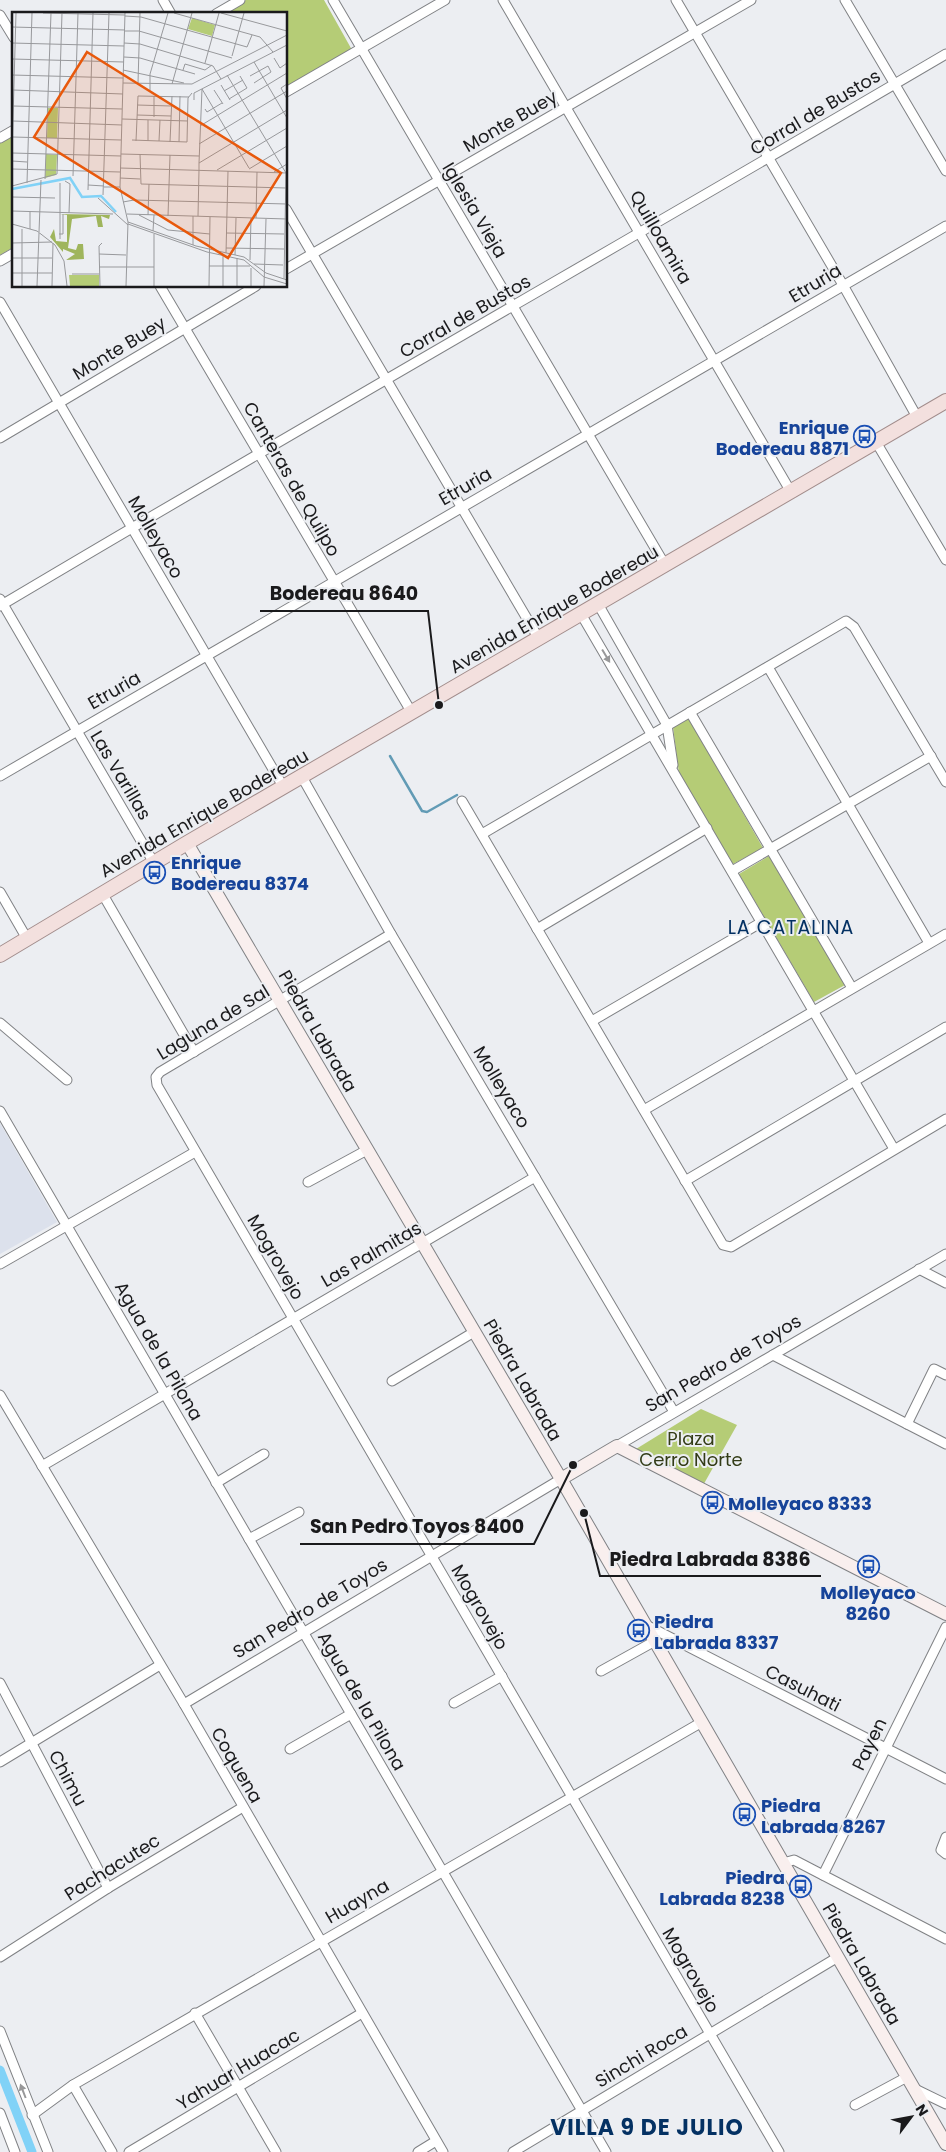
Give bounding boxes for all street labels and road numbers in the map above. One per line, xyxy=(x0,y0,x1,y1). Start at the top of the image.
street label: Corral de Bustos xyxy=(745,63,885,161)
street label: Monte Buey xyxy=(458,84,562,158)
street label: Iglesia Vieja xyxy=(437,158,513,262)
street label: Quilloamira xyxy=(624,185,698,289)
street label: Etruria xyxy=(784,258,846,308)
street label: Corral de Bustos xyxy=(395,268,535,364)
street label: Monte Buey xyxy=(68,310,170,386)
street label: Canteras de Quilpo xyxy=(237,397,347,561)
street label: Etruria xyxy=(434,461,496,511)
street label: Molleyaco xyxy=(122,491,190,583)
street label: Avenida Enrique Bodereau xyxy=(445,539,663,679)
street label: Etruria xyxy=(83,665,145,715)
street label: Las Varillas xyxy=(85,726,157,824)
street label: Avenida Enrique Bodereau xyxy=(95,743,313,883)
street label: Piedra Labrada xyxy=(273,965,363,1097)
street label: Laguna de Sal xyxy=(152,978,274,1066)
street label: Molleyaco xyxy=(468,1041,536,1133)
street label: Mogrovejo xyxy=(242,1210,310,1304)
street label: Las Palmitas xyxy=(316,1215,426,1293)
street label: Agua de la Pilona xyxy=(109,1277,209,1425)
street label: San Pedro de Toyos xyxy=(640,1308,806,1418)
street label: Piedra Labrada xyxy=(478,1314,568,1446)
street label: San Pedro de Toyos xyxy=(228,1552,392,1664)
street label: Mogrovejo xyxy=(446,1560,514,1654)
street label: Agua de la Pilona xyxy=(312,1627,412,1775)
street label: Casuhati xyxy=(761,1658,845,1718)
street label: Payen xyxy=(846,1714,892,1774)
street label: Coquena xyxy=(205,1722,269,1808)
street label: Chimu xyxy=(43,1746,93,1810)
street label: Pachacutec xyxy=(59,1828,165,1906)
street label: Huayna xyxy=(320,1873,394,1929)
street label: Piedra Labrada xyxy=(817,1898,907,2030)
street label: Mogrovejo xyxy=(657,1923,725,2017)
street label: Sinchi Roca xyxy=(590,2019,692,2093)
street label: Yahuar Huacac xyxy=(172,2022,304,2116)

